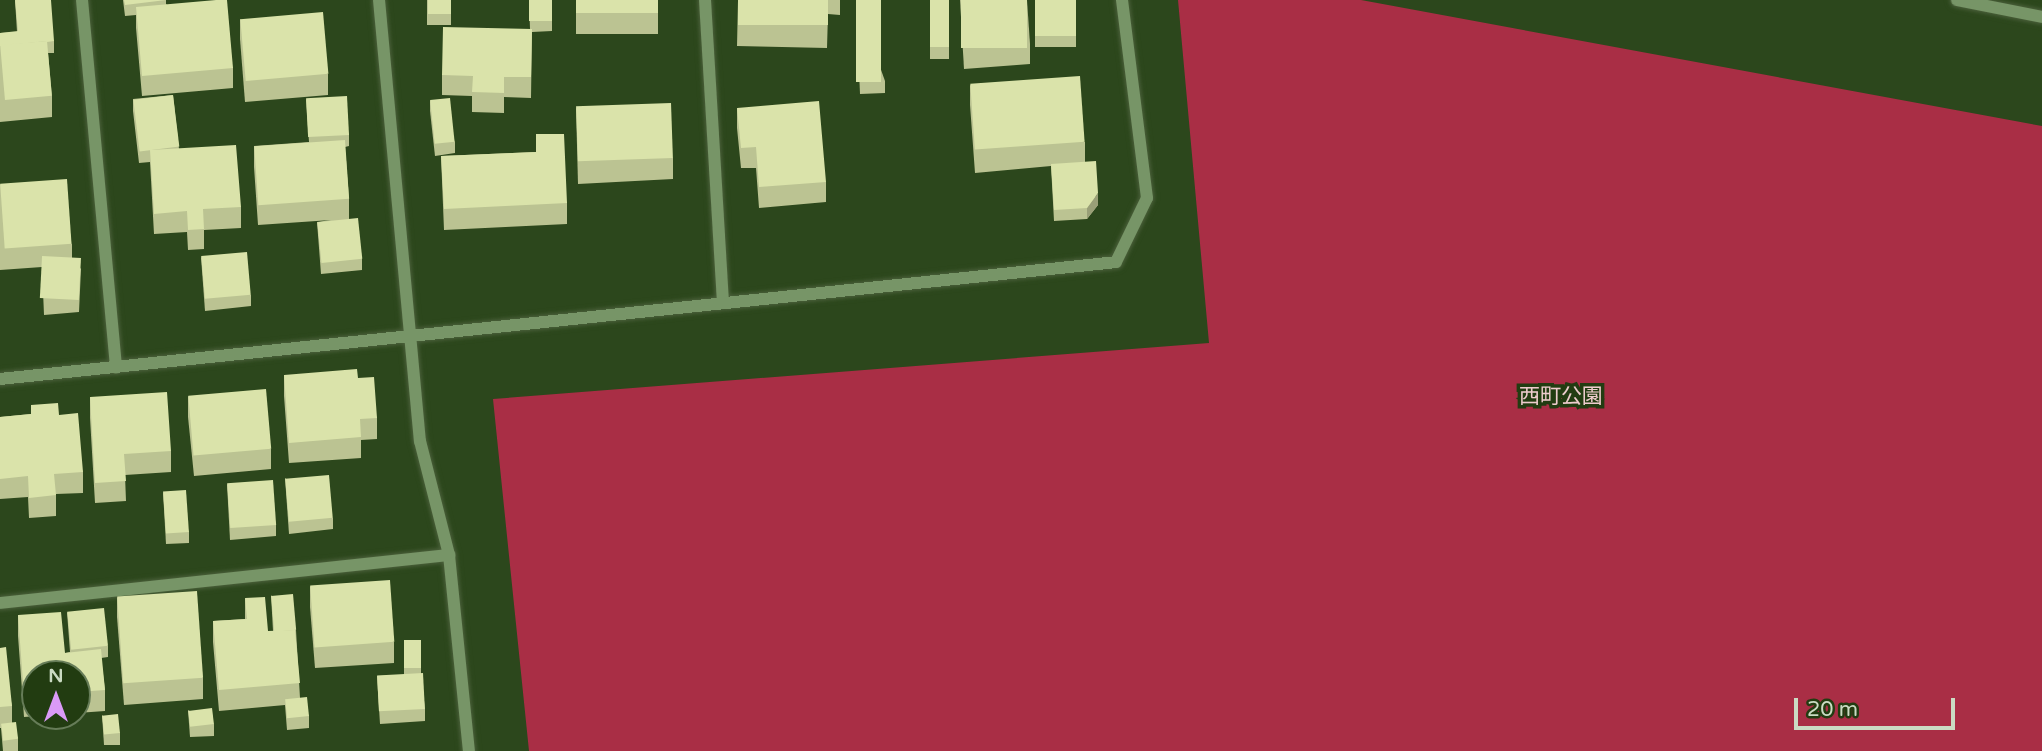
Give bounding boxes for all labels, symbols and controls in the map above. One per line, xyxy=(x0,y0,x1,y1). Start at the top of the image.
park label: 西町公園 xyxy=(1519,384,1603,410)
north arrow xyxy=(21,660,91,730)
text: N xyxy=(48,665,64,687)
scale bar xyxy=(1797,684,1958,728)
text: 20 m xyxy=(1807,697,1858,722)

